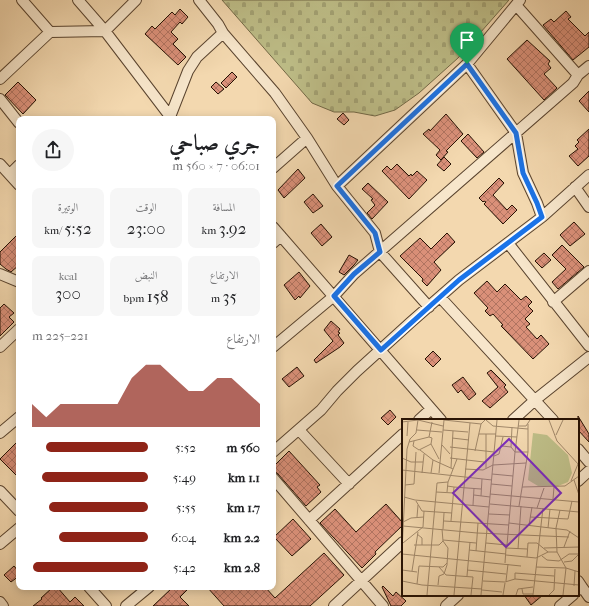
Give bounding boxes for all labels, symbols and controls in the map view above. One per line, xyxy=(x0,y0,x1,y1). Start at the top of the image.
pin xyxy=(450,23,484,64)
icon: arrive xyxy=(456,29,478,51)
button: share xyxy=(32,129,74,171)
text: جري صباحي xyxy=(169,130,260,156)
text: 06:01 · 7 × 560 m xyxy=(172,158,260,173)
text: الوتيرة xyxy=(58,201,78,214)
text: الوقت xyxy=(135,201,157,214)
text: المسافة xyxy=(213,201,235,214)
text: 5:52 xyxy=(64,218,92,238)
text: 23:00 xyxy=(127,218,165,238)
text: 3.92 xyxy=(219,218,246,238)
text: /km xyxy=(44,224,64,237)
text: km xyxy=(202,224,219,237)
text: النبض xyxy=(135,269,157,282)
text: الارتفاع xyxy=(210,269,238,282)
text: kcal xyxy=(59,270,77,283)
text: 300 xyxy=(55,283,81,303)
text: 158 xyxy=(147,286,169,306)
text: 35 xyxy=(223,286,237,306)
text: bpm xyxy=(123,292,147,305)
text: m xyxy=(211,292,223,305)
text: 221–225 m xyxy=(32,328,88,343)
text: الارتفاع xyxy=(226,331,260,346)
inset map xyxy=(402,419,579,596)
text: 5:52 xyxy=(175,440,196,455)
text: 560 m xyxy=(227,440,260,455)
text: 5:49 xyxy=(173,470,196,485)
text: 1.1 km xyxy=(228,470,260,485)
text: 5:55 xyxy=(176,500,196,515)
text: 1.7 km xyxy=(227,500,260,515)
text: 6:04 xyxy=(171,530,196,545)
text: 2.2 km xyxy=(224,530,260,545)
text: 5:42 xyxy=(173,560,196,575)
text: 2.8 km xyxy=(224,560,260,575)

